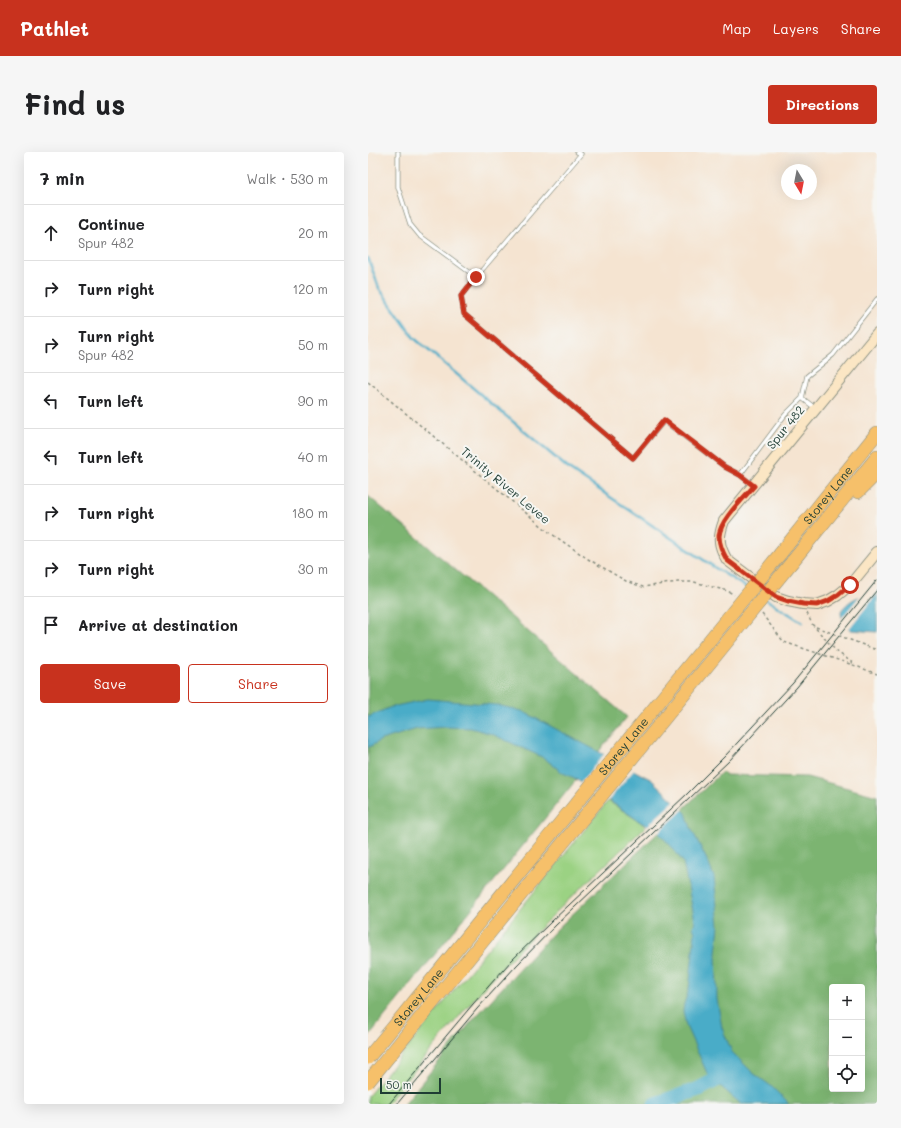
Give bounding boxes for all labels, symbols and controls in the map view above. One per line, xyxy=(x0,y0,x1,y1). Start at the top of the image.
text: Pathlet xyxy=(20,16,89,41)
text: Map xyxy=(722,19,751,38)
text: Layers xyxy=(773,19,819,38)
text: Share xyxy=(841,19,881,38)
button: Directions xyxy=(768,85,877,124)
text: Find us xyxy=(24,86,125,122)
north arrow xyxy=(781,164,817,200)
text: 7 min xyxy=(40,167,85,189)
text: Walk · 530 m xyxy=(247,170,328,187)
text: Continue xyxy=(78,214,145,234)
icon: ahead xyxy=(40,222,62,244)
text: 20 m xyxy=(298,224,328,241)
text: Spur 482 xyxy=(78,234,134,251)
route end xyxy=(467,268,485,286)
icon: right xyxy=(40,278,62,300)
text: Turn right xyxy=(78,279,155,299)
text: 120 m xyxy=(292,280,328,297)
text: Turn right xyxy=(78,326,155,346)
icon: right xyxy=(40,334,62,356)
text: 50 m xyxy=(298,336,328,353)
text: Spur 482 xyxy=(78,346,134,363)
icon: left xyxy=(40,390,62,412)
text: Turn left xyxy=(78,391,143,411)
text: 90 m xyxy=(298,392,328,409)
street label: Spur 482 xyxy=(763,402,807,452)
street label: Trinity River Levee xyxy=(458,443,554,527)
icon: left xyxy=(40,446,62,468)
text: Turn left xyxy=(78,447,143,467)
text: 40 m xyxy=(298,448,328,465)
street label: Storey Lane xyxy=(799,462,856,527)
icon: right xyxy=(40,502,62,524)
text: Turn right xyxy=(78,503,155,523)
text: 180 m xyxy=(292,504,328,521)
icon: right xyxy=(40,558,62,580)
text: Turn right xyxy=(78,559,155,579)
text: 30 m xyxy=(298,560,328,577)
route start xyxy=(841,576,859,594)
icon: arrive xyxy=(40,614,62,636)
text: Arrive at destination xyxy=(78,615,238,635)
button: Save xyxy=(40,664,180,703)
button: Share xyxy=(188,664,328,703)
street label: Storey Lane xyxy=(595,714,652,778)
street label: Storey Lane xyxy=(389,964,447,1029)
map controls xyxy=(829,984,865,1092)
button: + xyxy=(829,984,865,1020)
button: − xyxy=(829,1020,865,1056)
button: locate xyxy=(829,1056,865,1092)
scale bar xyxy=(380,1076,441,1095)
text: 50 m xyxy=(386,1077,412,1092)

